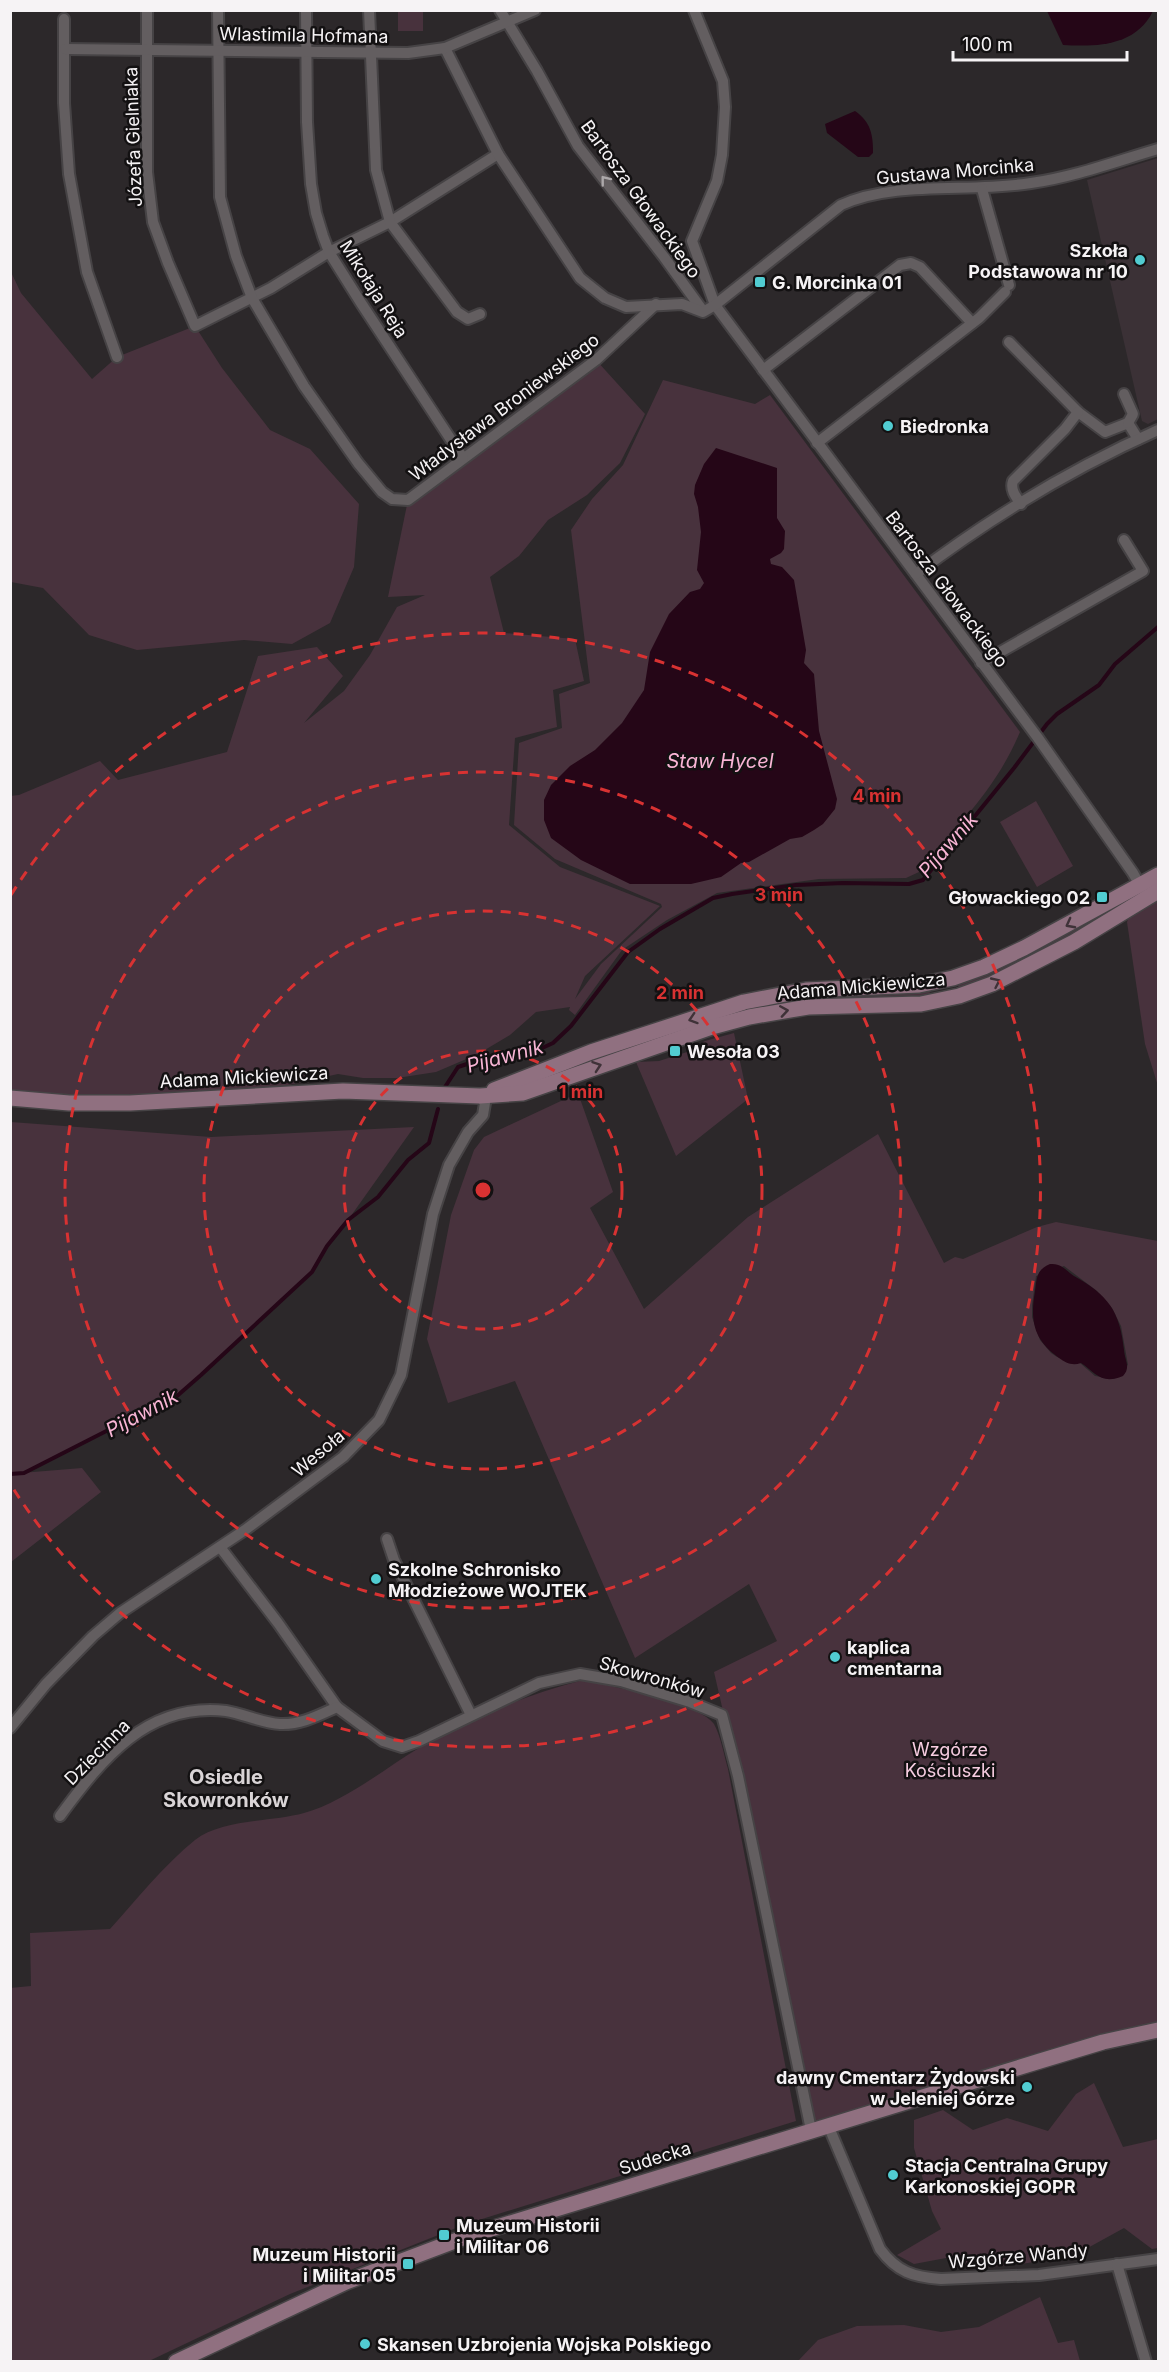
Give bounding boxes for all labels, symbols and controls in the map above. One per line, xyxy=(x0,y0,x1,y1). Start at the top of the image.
street label: Wlastimila Hofmana xyxy=(219,23,389,47)
scale bar xyxy=(953,24,1127,62)
text: 100 m xyxy=(962,34,1013,55)
street label: Józefa Gielniaka xyxy=(120,67,146,207)
street label: Bartosza Głowackiego xyxy=(577,116,705,282)
street label: Gustawa Morcinka xyxy=(875,154,1035,188)
one-way arrow xyxy=(602,176,613,187)
street label: Mikołaja Reja xyxy=(336,236,412,342)
place label: Szkoła Podstawowa nr 10 xyxy=(968,240,1128,282)
marker: Szkoła Podstawowa nr 10 xyxy=(1133,253,1147,267)
place label: G. Morcinka 01 xyxy=(772,272,902,293)
marker: G. Morcinka 01 xyxy=(753,275,767,289)
street label: Władysława Broniewskiego xyxy=(405,329,603,485)
place label: Biedronka xyxy=(900,416,989,437)
marker: Biedronka xyxy=(881,419,895,433)
street label: Bartosza Głowackiego xyxy=(881,507,1013,671)
water label: Staw Hycel xyxy=(666,749,774,773)
text: 4 min xyxy=(853,785,901,806)
water label: Pijawnik xyxy=(913,807,984,883)
text: 3 min xyxy=(755,884,803,905)
place label: Głowackiego 02 xyxy=(948,887,1090,908)
marker: Głowackiego 02 xyxy=(1095,890,1109,904)
one-way arrow xyxy=(1066,917,1076,928)
street label: Adama Mickiewicza xyxy=(776,968,946,1004)
one-way arrow xyxy=(990,977,1001,989)
text: 2 min xyxy=(656,982,704,1003)
one-way arrow xyxy=(779,1006,788,1018)
one-way arrow xyxy=(688,1012,699,1024)
water label: Pijawnik xyxy=(464,1034,547,1078)
place label: Wesoła 03 xyxy=(687,1041,780,1062)
marker: Wesoła 03 xyxy=(668,1044,682,1058)
one-way arrow xyxy=(591,1060,602,1073)
street label: Adama Mickiewicza xyxy=(159,1062,329,1092)
text: 1 min xyxy=(559,1081,603,1102)
centre of rings xyxy=(473,1180,493,1200)
water label: Pijawnik xyxy=(102,1383,183,1442)
street label: Wesoła xyxy=(287,1425,349,1481)
place label: Szkolne Schronisko Młodzieżowe WOJTEK xyxy=(388,1559,587,1601)
marker: Szkolne Schronisko Młodzieżowe WOJTEK xyxy=(369,1572,383,1586)
place label: kaplica cmentarna xyxy=(847,1637,942,1679)
marker: kaplica cmentarna xyxy=(828,1650,842,1664)
street label: Skowronków xyxy=(597,1652,707,1702)
street label: Dziecinna xyxy=(60,1715,134,1789)
park label: Wzgórze Kościuszki xyxy=(905,1739,995,1781)
district label: Osiedle Skowronków xyxy=(163,1765,289,1812)
place label: dawny Cmentarz Żydowski w Jeleniej Górze xyxy=(776,2067,1015,2109)
marker: dawny Cmentarz Żydowski w Jeleniej Górze xyxy=(1020,2080,1034,2094)
street label: Sudecka xyxy=(617,2137,693,2179)
place label: Stacja Centralna Grupy Karkonoskiej GOPR xyxy=(905,2155,1108,2197)
marker: Stacja Centralna Grupy Karkonoskiej GOPR xyxy=(886,2168,900,2182)
place label: Muzeum Historii i Militar 06 xyxy=(456,2215,600,2257)
marker: Muzeum Historii i Militar 06 xyxy=(437,2228,451,2242)
street label: Wzgórze Wandy xyxy=(947,2239,1089,2273)
place label: Muzeum Historii i Militar 05 xyxy=(252,2244,396,2286)
marker: Muzeum Historii i Militar 05 xyxy=(401,2257,415,2271)
place label: Skansen Uzbrojenia Wojska Polskiego xyxy=(377,2334,711,2355)
marker: Skansen Uzbrojenia Wojska Polskiego xyxy=(358,2337,372,2351)

